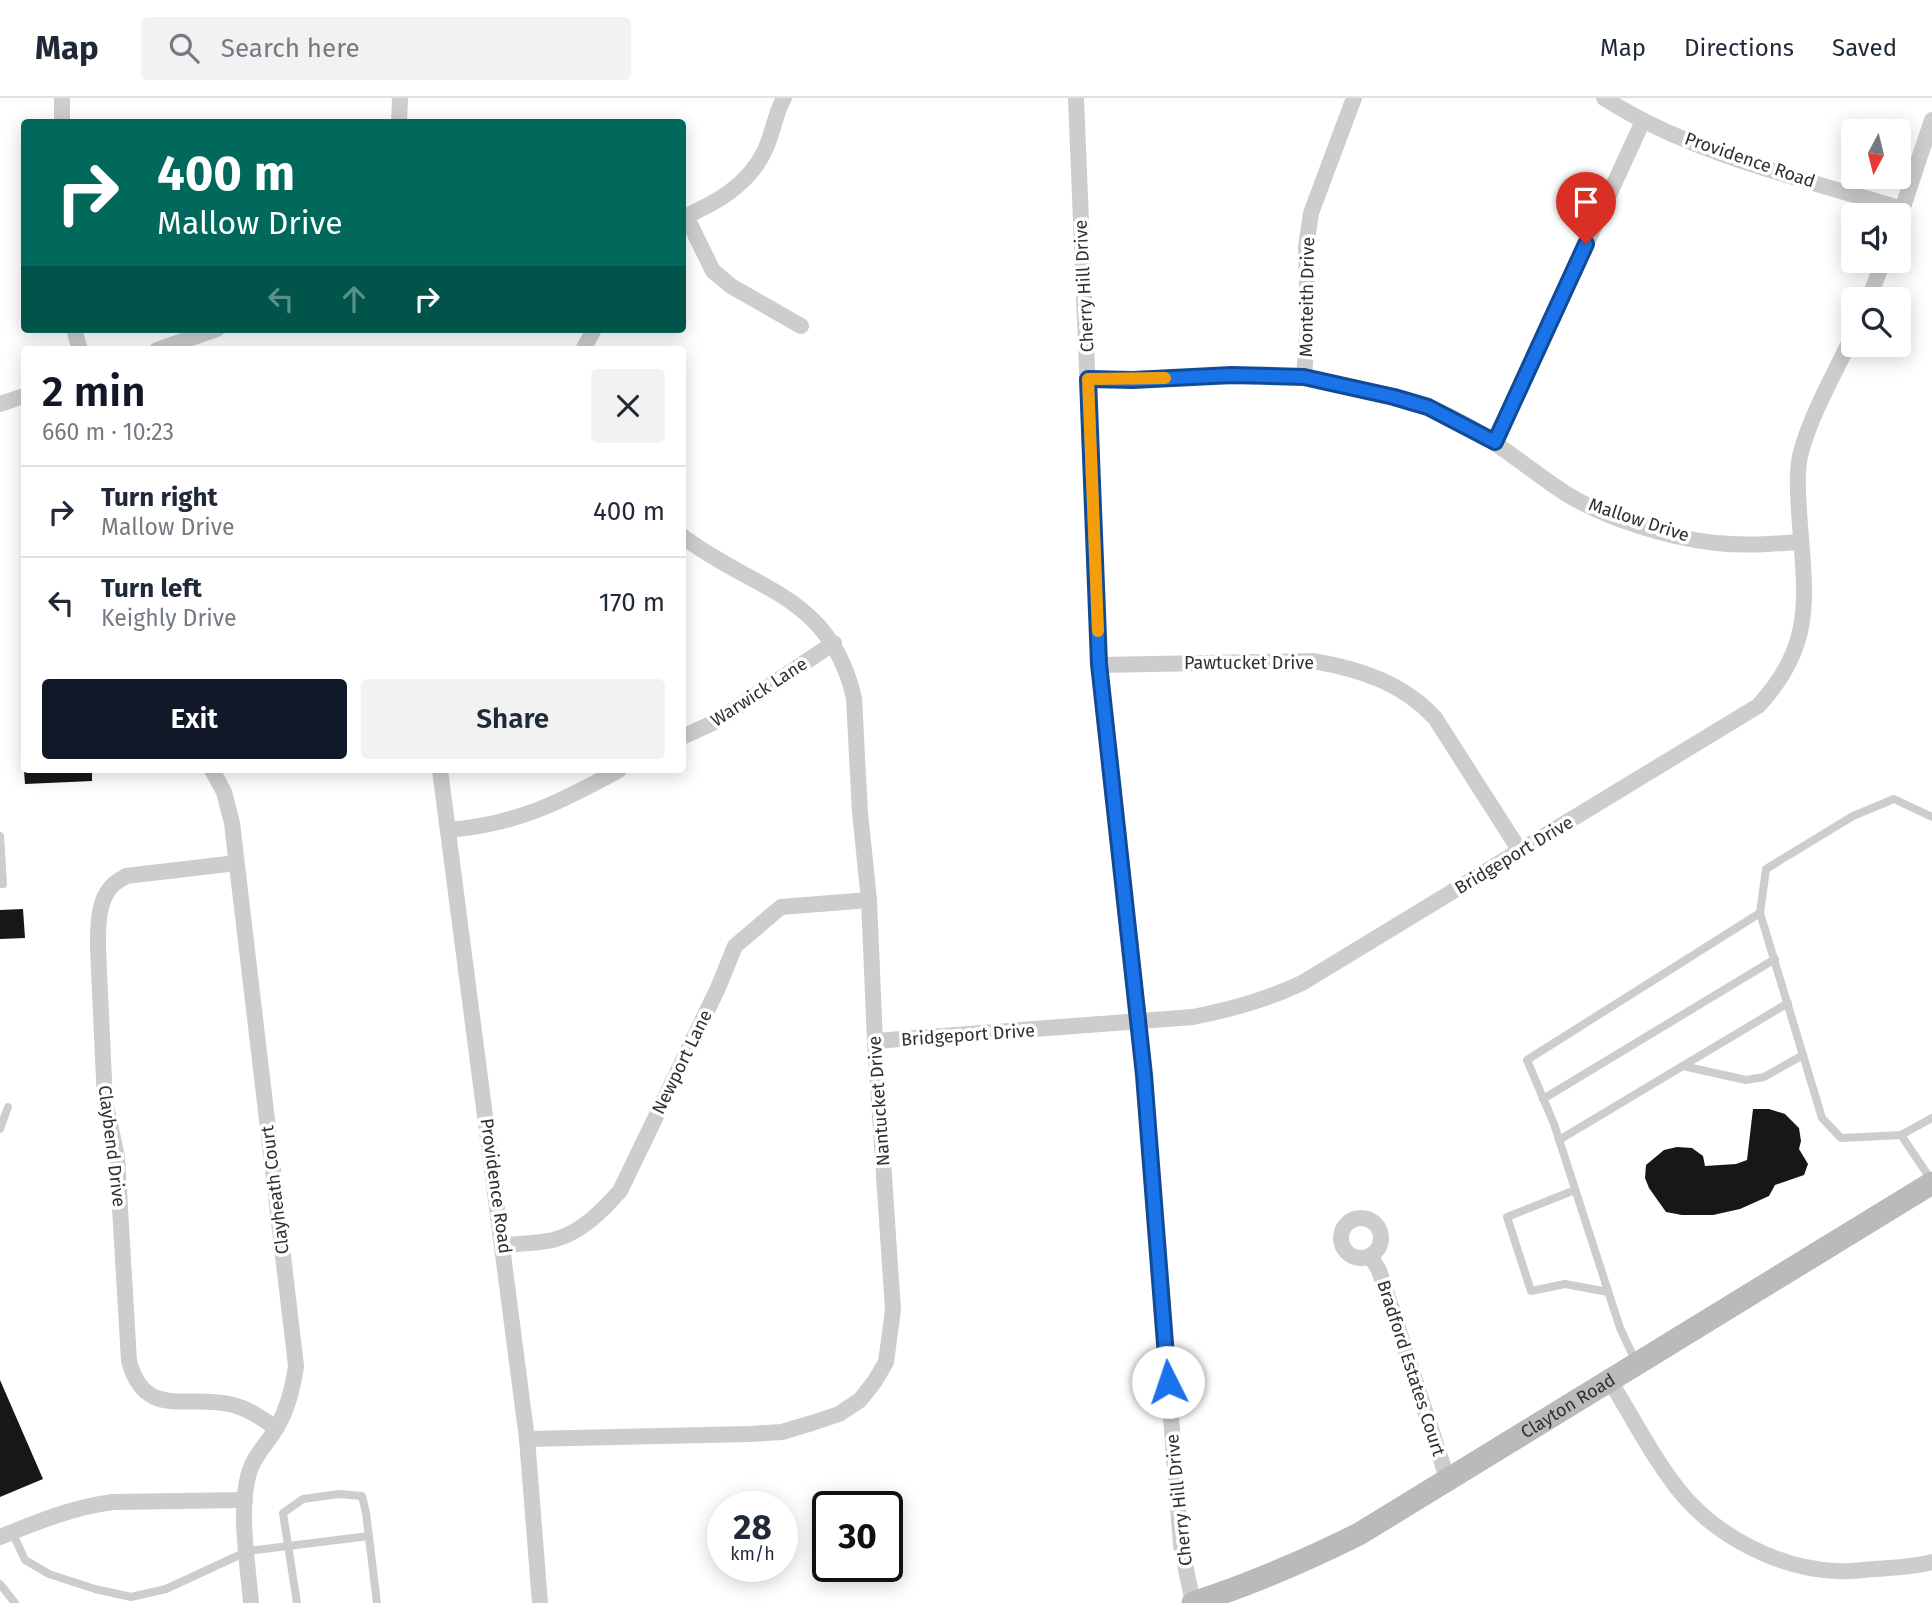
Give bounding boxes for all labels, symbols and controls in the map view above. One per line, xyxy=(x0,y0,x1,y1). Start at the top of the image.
search box xyxy=(141,17,631,80)
text: Map xyxy=(35,28,99,68)
icon: search xyxy=(165,29,203,67)
text: Search here xyxy=(221,33,360,64)
text: Map xyxy=(1600,34,1646,62)
text: Directions xyxy=(1684,34,1794,62)
text: Saved xyxy=(1832,34,1897,62)
north arrow xyxy=(1841,119,1911,189)
map controls xyxy=(1841,119,1911,357)
street label: Providence Road xyxy=(1682,127,1818,193)
text: 400 m xyxy=(157,144,295,203)
icon: right xyxy=(42,147,133,238)
pin xyxy=(1556,172,1616,244)
icon: arrive xyxy=(1567,183,1605,221)
button: sound xyxy=(1841,203,1911,273)
text: Mallow Drive xyxy=(157,204,343,242)
street label: Cherry Hill Drive xyxy=(1070,219,1098,353)
street label: Monteith Drive xyxy=(1295,237,1319,357)
icon: left xyxy=(262,280,300,318)
icon: ahead xyxy=(335,280,373,318)
icon: right xyxy=(408,280,446,318)
button: search xyxy=(1841,287,1911,357)
text: 2 min xyxy=(42,367,146,417)
button: close xyxy=(591,369,665,443)
text: 660 m · 10:23 xyxy=(42,418,174,446)
text: Turn right xyxy=(101,482,218,513)
icon: right xyxy=(42,493,80,531)
street label: Mallow Drive xyxy=(1586,493,1692,547)
text: 400 m xyxy=(593,496,665,527)
text: Mallow Drive xyxy=(101,513,235,541)
text: Turn left xyxy=(101,573,202,604)
icon: left xyxy=(42,584,80,622)
text: 170 m xyxy=(599,587,665,618)
text: Keighly Drive xyxy=(101,604,237,632)
street label: Pawtucket Drive xyxy=(1184,652,1314,674)
street label: Warwick Lane xyxy=(707,653,811,731)
button: Exit xyxy=(42,679,347,759)
button: Share xyxy=(361,679,665,759)
street label: Bridgeport Drive xyxy=(1451,811,1577,899)
street label: Newport Lane xyxy=(647,1006,717,1118)
street label: Bridgeport Drive xyxy=(900,1019,1036,1051)
street label: Nantucket Drive xyxy=(863,1035,895,1167)
street label: Claybend Drive xyxy=(94,1084,130,1208)
street label: Providence Road xyxy=(476,1117,516,1255)
street label: Clayheath Court xyxy=(256,1124,294,1256)
street label: Bradford Estates Court xyxy=(1372,1277,1450,1459)
position arrow xyxy=(1131,1345,1205,1419)
street label: Clayton Road xyxy=(1517,1369,1619,1443)
street label: Cherry Hill Drive xyxy=(1161,1433,1197,1567)
speed limit sign: 30 xyxy=(812,1491,903,1582)
text: 28 xyxy=(733,1506,772,1548)
text: km/h xyxy=(730,1543,775,1565)

